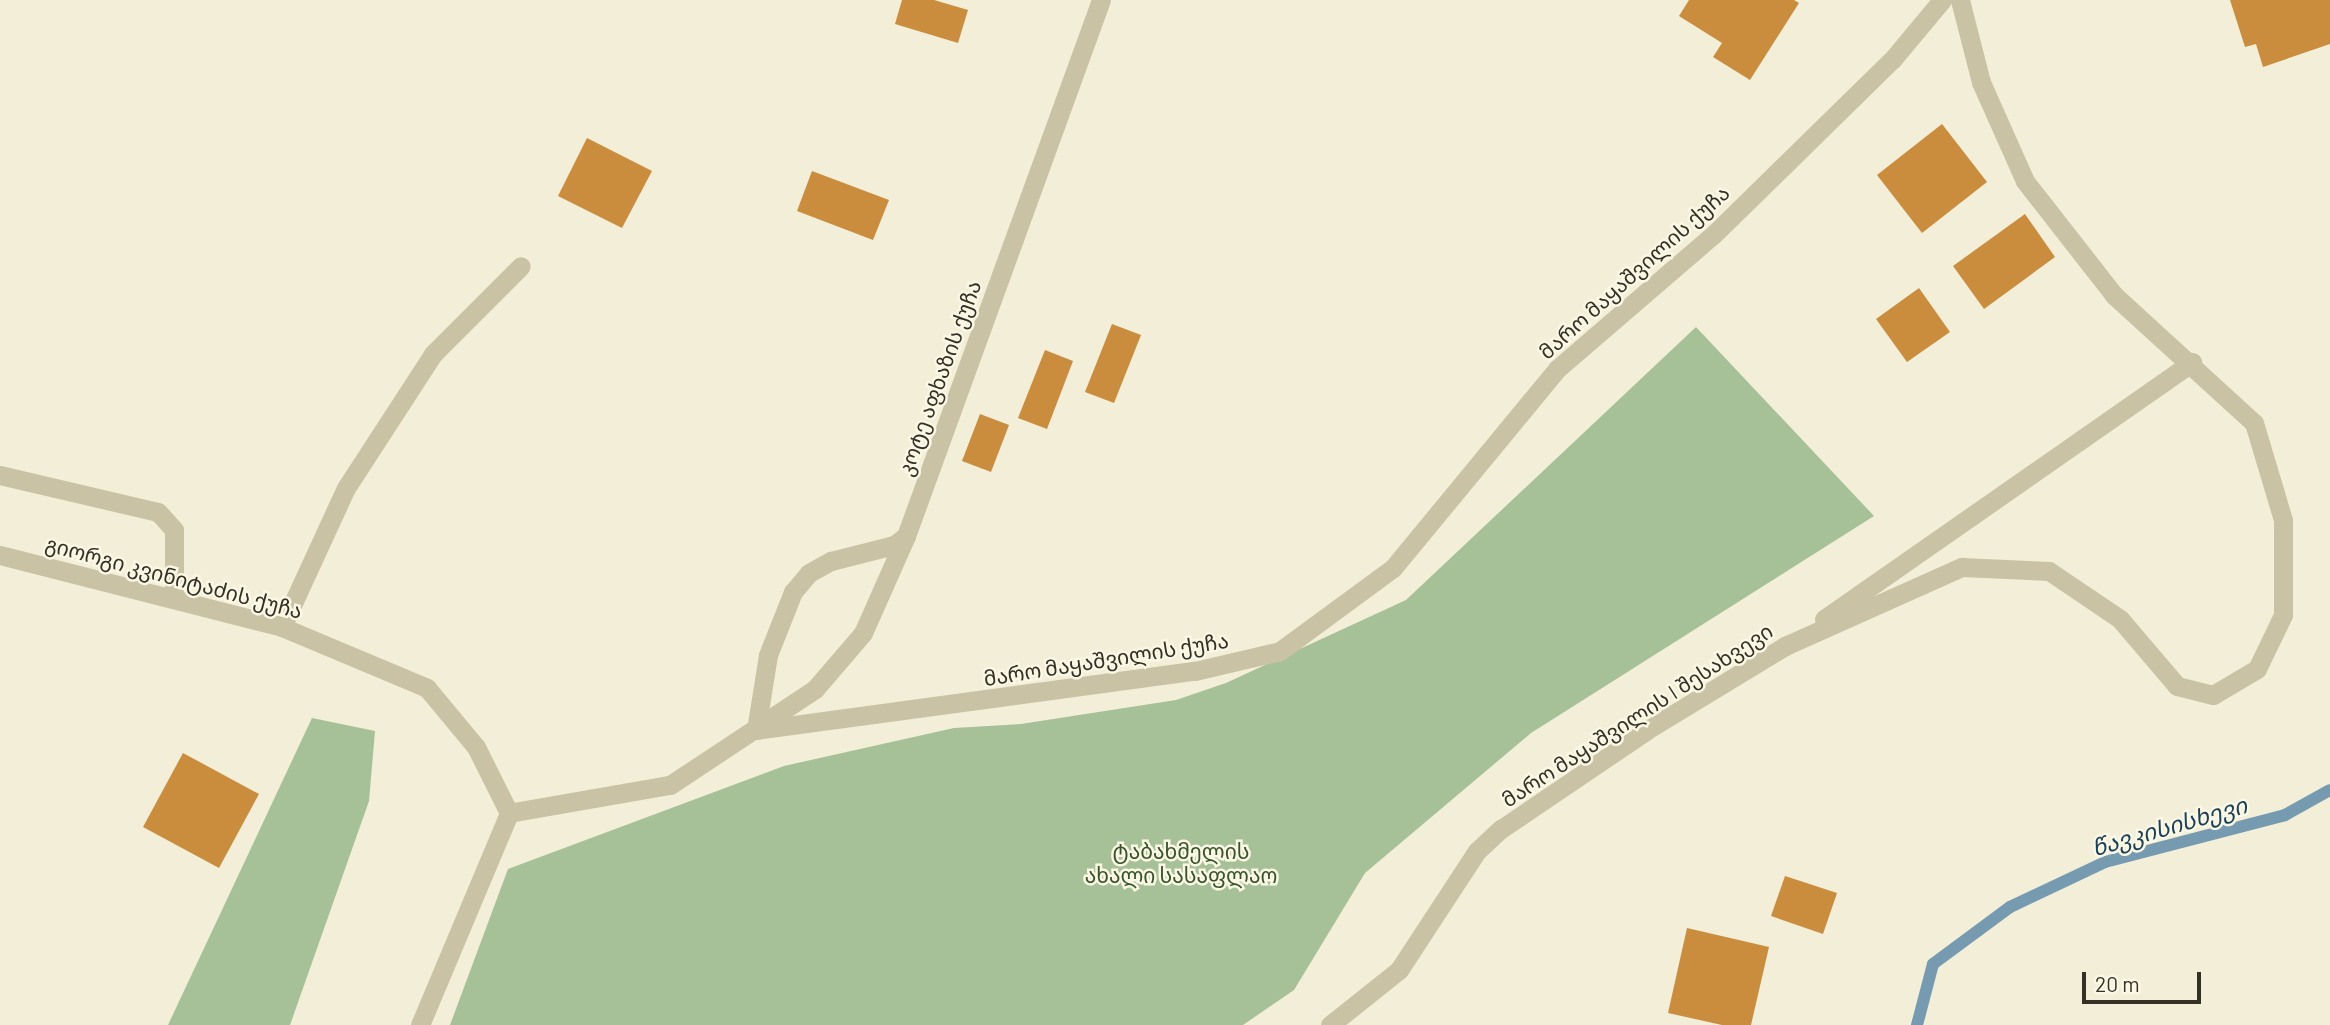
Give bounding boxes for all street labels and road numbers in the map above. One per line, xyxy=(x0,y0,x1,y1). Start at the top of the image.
street label: მარო მაყაშვილის ქუჩა xyxy=(1534,180,1734,364)
street label: კოტე აფხაზის ქუჩა xyxy=(892,277,986,479)
street label: გიორგი კვინიტაძის ქუჩა xyxy=(43,531,305,623)
street label: მარო მაყაშვილის I შესახვევი xyxy=(1497,618,1777,812)
street label: მარო მაყაშვილის ქუჩა xyxy=(982,627,1230,691)

